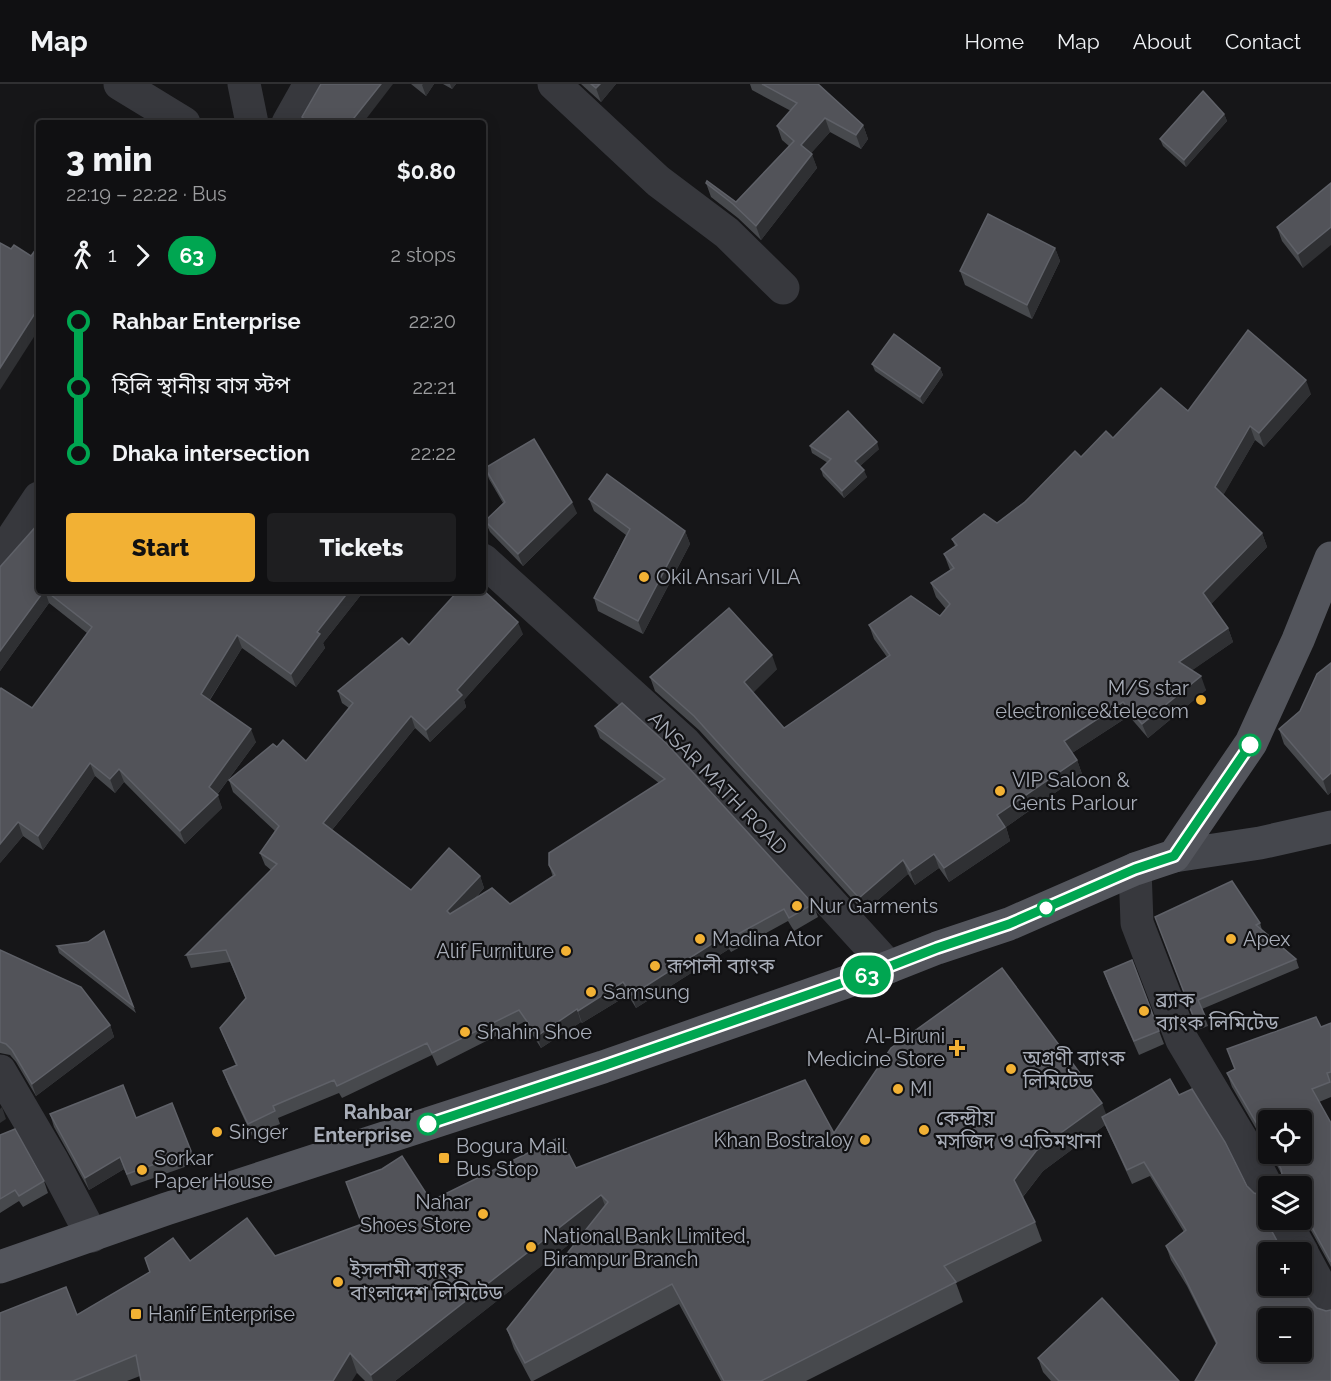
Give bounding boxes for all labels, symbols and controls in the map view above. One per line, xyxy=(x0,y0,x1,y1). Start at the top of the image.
text: Map xyxy=(30,25,88,58)
text: Home xyxy=(965,29,1024,54)
text: Map xyxy=(1057,29,1100,54)
text: About xyxy=(1133,29,1192,54)
text: Contact xyxy=(1225,29,1301,54)
text: 3 min xyxy=(66,140,152,179)
text: $0.80 xyxy=(397,158,456,184)
text: 22:19 – 22:22 · Bus xyxy=(66,182,227,206)
icon: walk xyxy=(66,239,99,272)
icon: forward xyxy=(126,239,159,272)
text: 1 xyxy=(108,243,117,267)
text: 63 xyxy=(180,243,204,268)
text: 2 stops xyxy=(390,243,456,267)
text: Rahbar Enterprise xyxy=(112,308,301,334)
text: 22:20 xyxy=(409,309,456,333)
text: হিলি স্থানীয় বাস স্টপ xyxy=(112,372,290,398)
text: 22:21 xyxy=(412,375,456,399)
text: Dhaka intersection xyxy=(112,440,310,466)
text: 22:22 xyxy=(411,441,456,465)
button: Start xyxy=(66,513,255,582)
button: Tickets xyxy=(267,513,456,582)
place label: Okil Ansari VILA xyxy=(656,565,801,589)
marker: Okil Ansari VILA xyxy=(637,570,651,584)
place label: M/S star electronice&telecom xyxy=(995,676,1189,723)
marker: M/S star electronice&telecom xyxy=(1194,693,1208,707)
street label: ANSAR MATH ROAD xyxy=(643,706,793,860)
unlabelled marker xyxy=(1239,734,1261,756)
place label: VIP Saloon & Gents Parlour xyxy=(1012,768,1138,815)
marker: VIP Saloon & Gents Parlour xyxy=(993,784,1007,798)
place label: Nur Garments xyxy=(809,894,938,918)
marker: Nur Garments xyxy=(790,899,804,913)
unlabelled marker xyxy=(1037,899,1055,917)
place label: Madina Ator xyxy=(712,927,823,951)
place label: Apex xyxy=(1243,927,1290,951)
marker: Madina Ator xyxy=(693,932,707,946)
marker: Apex xyxy=(1224,932,1238,946)
place label: Alif Furniture xyxy=(436,939,554,963)
marker: Alif Furniture xyxy=(559,944,573,958)
place label: রূপালী ব্যাংক xyxy=(666,954,775,978)
line badge: 63 xyxy=(840,956,894,994)
marker: রূপালী ব্যাংক xyxy=(648,959,662,973)
text: 63 xyxy=(855,963,879,988)
place label: Samsung xyxy=(603,980,690,1004)
marker: Samsung xyxy=(584,985,598,999)
place label: ব্র্যাক ব্যাংক লিমিটেড xyxy=(1155,988,1279,1035)
marker: ব্র্যাক ব্যাংক লিমিটেড xyxy=(1137,1004,1151,1018)
place label: Shahin Shoe xyxy=(477,1020,592,1044)
place label: Al-Biruni Medicine Store xyxy=(806,1024,945,1071)
marker: Shahin Shoe xyxy=(458,1025,472,1039)
marker: Al-Biruni Medicine Store xyxy=(950,1041,964,1055)
place label: অগ্রণী ব্যাংক লিমিটেড xyxy=(1022,1046,1126,1093)
marker: অগ্রণী ব্যাংক লিমিটেড xyxy=(1004,1062,1018,1076)
place label: MI xyxy=(910,1077,933,1101)
marker: MI xyxy=(891,1082,905,1096)
place label: Rahbar Enterprise xyxy=(313,1100,412,1147)
place label: কেন্দ্রীয় মসজিদ ও এতিমখানা xyxy=(935,1106,1102,1153)
map controls xyxy=(1258,1110,1312,1362)
button: locate xyxy=(1258,1110,1312,1164)
marker: Rahbar Enterprise xyxy=(417,1113,439,1135)
place label: Singer xyxy=(229,1120,288,1144)
marker: কেন্দ্রীয় মসজিদ ও এতিমখানা xyxy=(917,1123,931,1137)
marker: Singer xyxy=(210,1125,224,1139)
place label: Khan Bostraloy xyxy=(714,1128,853,1152)
marker: Khan Bostraloy xyxy=(858,1133,872,1147)
place label: Bogura Mail Bus Stop xyxy=(456,1134,567,1181)
place label: Sorkar Paper House xyxy=(154,1146,273,1193)
marker: Bogura Mail Bus Stop xyxy=(437,1151,451,1165)
marker: Sorkar Paper House xyxy=(135,1163,149,1177)
button: layers xyxy=(1258,1176,1312,1230)
place label: Nahar Shoes Store xyxy=(360,1190,471,1237)
marker: Nahar Shoes Store xyxy=(476,1207,490,1221)
place label: National Bank Limited, Birampur Branch xyxy=(543,1224,750,1271)
marker: National Bank Limited, Birampur Branch xyxy=(524,1240,538,1254)
button: + xyxy=(1258,1242,1312,1296)
place label: ইসলামী ব্যাংক বাংলাদেশ লিমিটেড xyxy=(349,1258,504,1305)
marker: ইসলামী ব্যাংক বাংলাদেশ লিমিটেড xyxy=(331,1275,345,1289)
place label: Hanif Enterprise xyxy=(148,1302,295,1326)
marker: Hanif Enterprise xyxy=(129,1307,143,1321)
button: − xyxy=(1258,1308,1312,1362)

